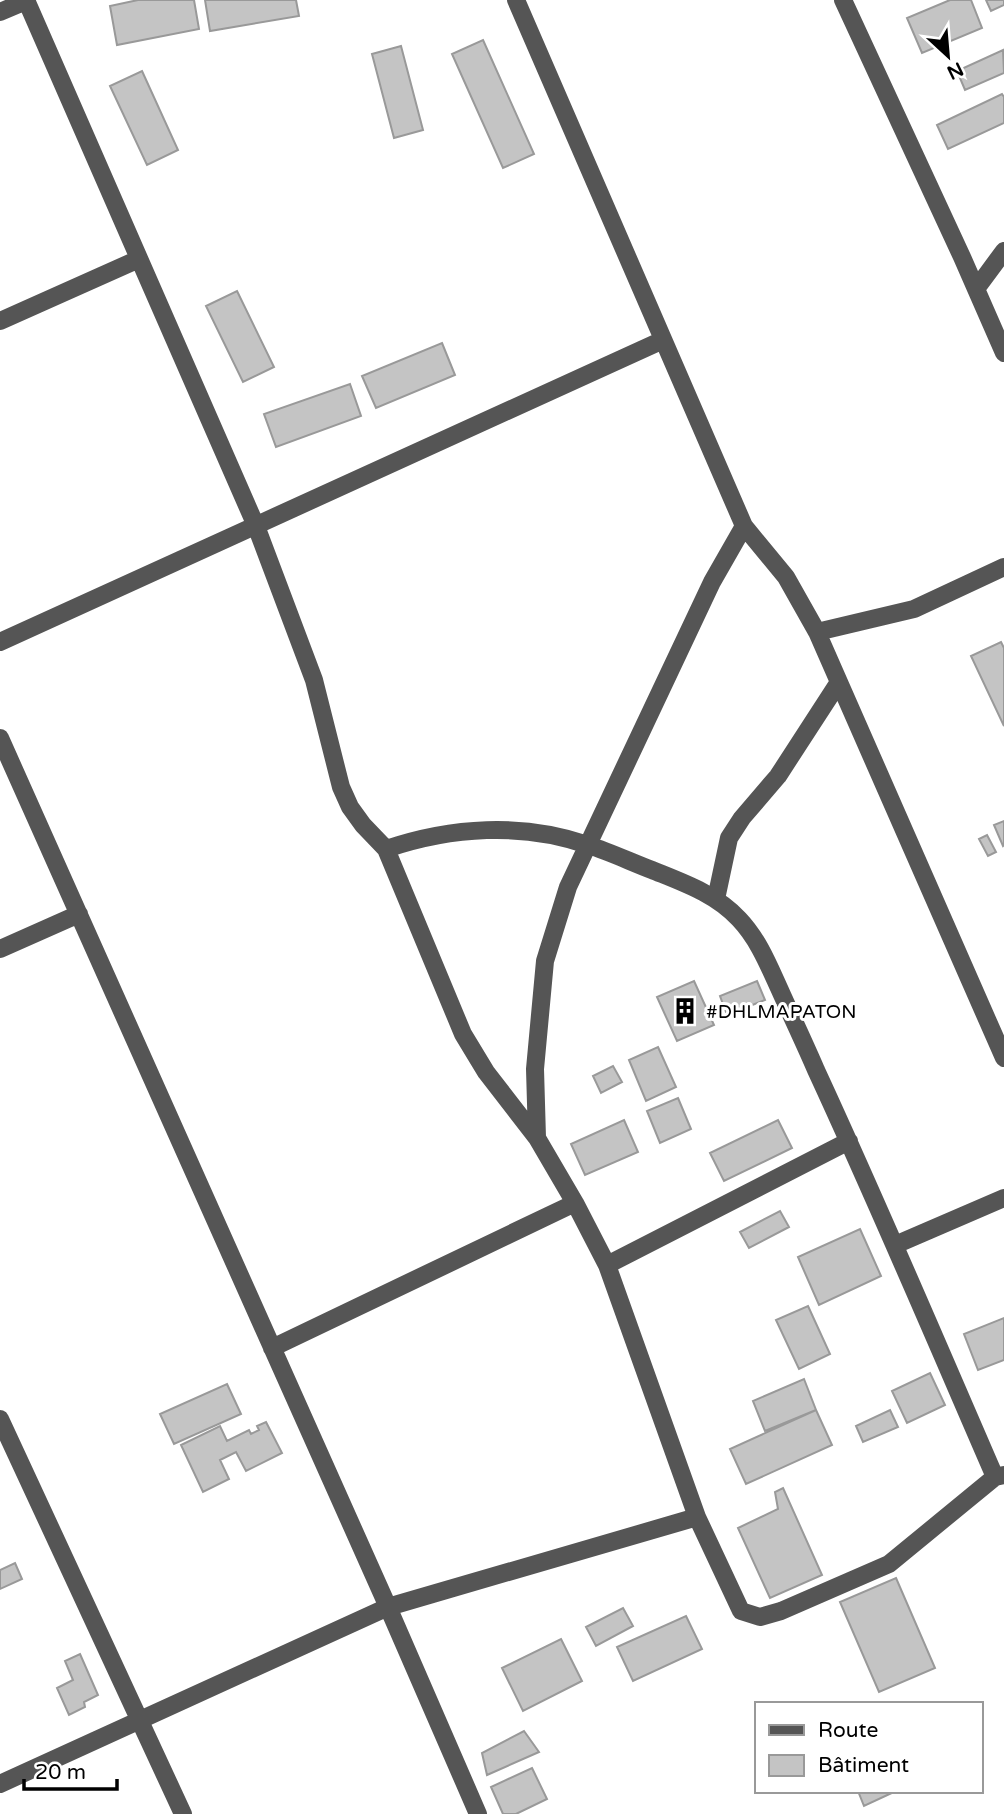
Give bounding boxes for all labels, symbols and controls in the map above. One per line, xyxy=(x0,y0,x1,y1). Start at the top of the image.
north arrow xyxy=(913,21,983,91)
text: N xyxy=(943,57,967,84)
building icon: #DHLMAPATON xyxy=(670,996,700,1026)
place label: #DHLMAPATON xyxy=(706,1001,856,1023)
legend xyxy=(755,1702,983,1793)
text: Route xyxy=(818,1718,878,1743)
scale bar xyxy=(24,1748,117,1792)
text: Bâtiment xyxy=(818,1753,909,1778)
text: 20 m xyxy=(35,1760,86,1785)

